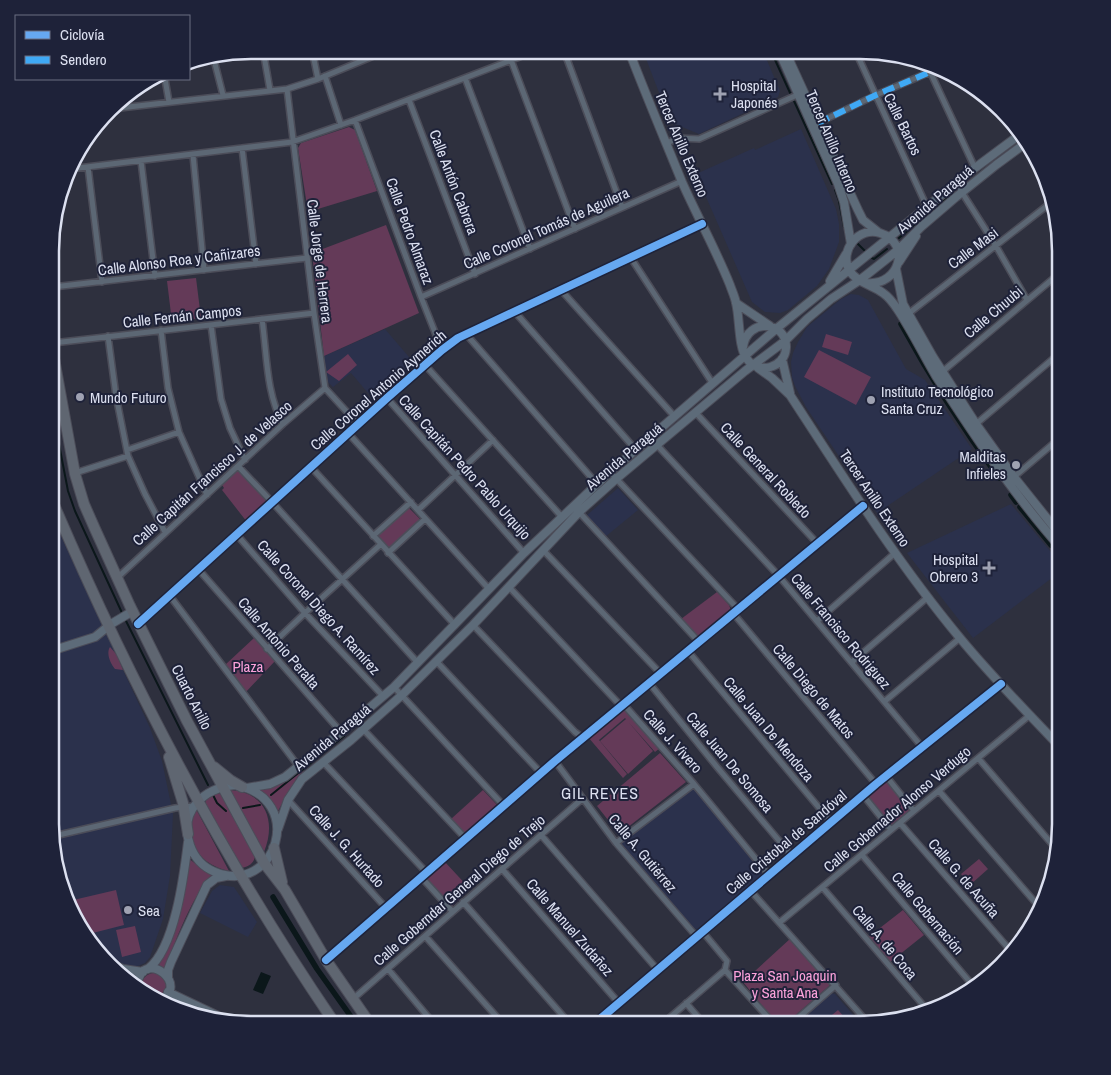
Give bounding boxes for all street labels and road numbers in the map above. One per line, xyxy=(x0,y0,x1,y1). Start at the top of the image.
street label: Tercer Anillo Interno xyxy=(801,87,863,196)
street label: Tercer Anillo Externo xyxy=(650,88,714,200)
street label: Calle Bartos xyxy=(879,89,927,159)
street label: Calle Antón Cabrera xyxy=(424,127,484,238)
street label: Avenida Paraguá xyxy=(892,160,978,239)
street label: Calle Pedro Almaraz xyxy=(381,175,439,287)
street label: Calle Coronel Tomás de Aguilera xyxy=(460,182,632,274)
street label: Calle Jorge de Herrera xyxy=(302,198,338,324)
street label: Calle Masi xyxy=(943,222,1003,274)
street label: Calle Alonso Roa y Cañizares xyxy=(97,240,261,280)
street label: Calle Chuubi xyxy=(959,281,1027,343)
street label: Calle Fernán Campos xyxy=(122,299,242,333)
street label: Calle Coronel Antonio Aymerich xyxy=(305,325,451,455)
street label: Calle Capitán Pedro Pablo Urquijo xyxy=(394,390,536,544)
street label: Calle Capitán Francisco J. de Velasco xyxy=(127,395,297,551)
street label: Avenida Paraguá xyxy=(580,417,667,495)
street label: Calle General Robledo xyxy=(716,417,816,523)
street label: Tercer Anillo Externo xyxy=(835,445,916,551)
street label: Calle Coronel Diego A. Ramírez xyxy=(253,535,385,679)
street label: Calle Francisco Rodriguez xyxy=(786,568,896,694)
street label: Calle Antonio Peralta xyxy=(233,593,325,694)
street label: Calle Diego de Matos xyxy=(768,639,860,743)
street label: Cuarto Anillo xyxy=(167,661,217,733)
street label: Calle Juan De Mendoza xyxy=(719,672,819,786)
street label: Avenida Paraguá xyxy=(288,698,375,776)
street label: Calle J. Vivero xyxy=(639,704,708,778)
street label: Calle Juan De Somosa xyxy=(682,707,779,817)
street label: Calle Gobernador Alonso Verdugo xyxy=(819,741,975,877)
street label: Calle Cristobal de Sandóval xyxy=(721,785,851,899)
street label: Calle J. G. Hurtado xyxy=(304,800,390,892)
street label: Calle Goberndar General Diego de Trejo xyxy=(369,809,550,971)
street label: Calle A. Gutiérrez xyxy=(604,809,682,897)
street label: Calle G. de Acuña xyxy=(924,834,1005,922)
street label: Calle Gobernación xyxy=(887,867,969,959)
street label: Calle Manuel Zudañez xyxy=(522,874,618,980)
street label: Calle A. de Coca xyxy=(848,900,923,984)

